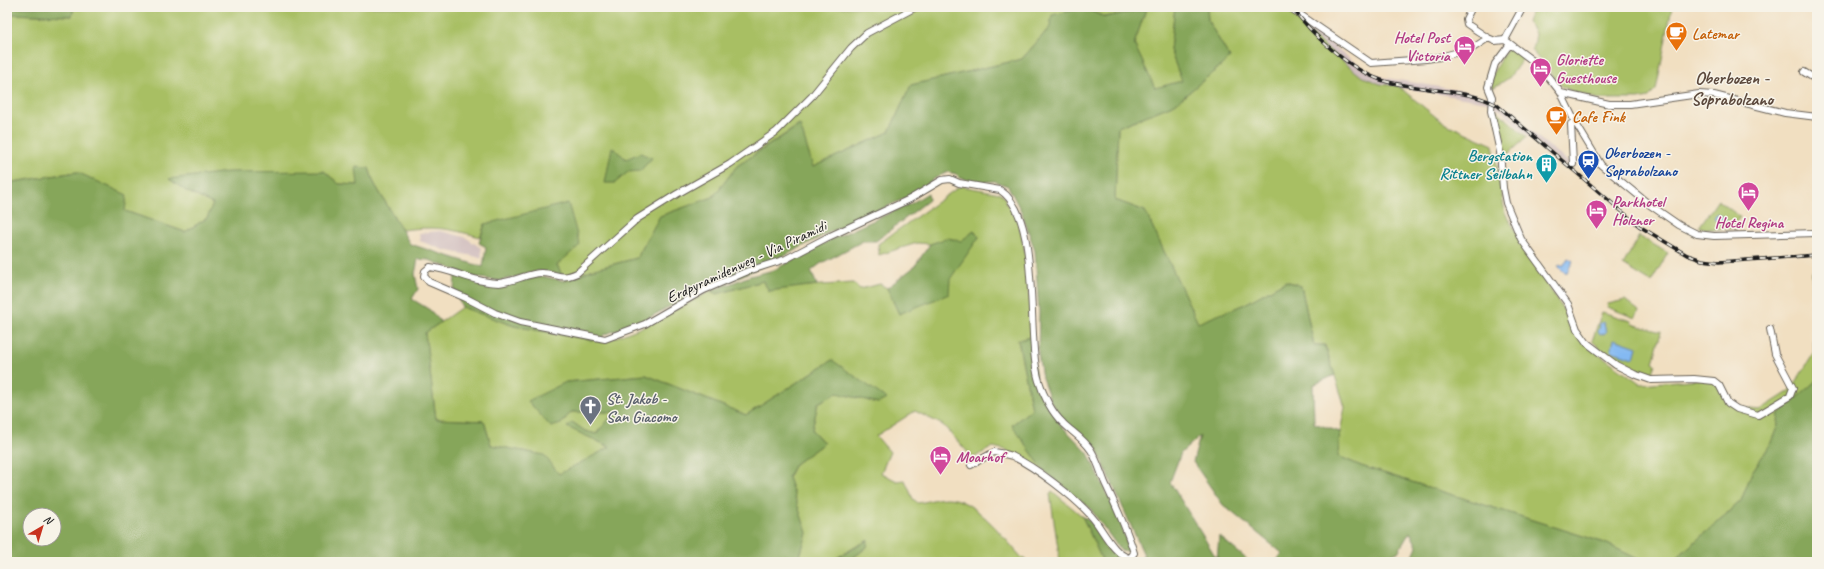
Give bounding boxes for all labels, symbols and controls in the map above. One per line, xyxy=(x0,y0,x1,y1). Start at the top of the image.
cafe icon: Latemar xyxy=(1664,20,1690,53)
place label: Latemar xyxy=(1692,24,1741,44)
place label: Hotel Post Victoria xyxy=(1394,28,1452,66)
hotel icon: Hotel Post Victoria xyxy=(1452,33,1478,66)
place label: Gloriette Guesthouse xyxy=(1556,50,1618,88)
hotel icon: Gloriette Guesthouse xyxy=(1528,55,1554,88)
district label: Oberbozen - Soprabolzano xyxy=(1691,67,1775,110)
cafe icon: Cafe Fink xyxy=(1544,103,1570,136)
place label: Cafe Fink xyxy=(1572,107,1627,127)
place label: Oberbozen - Soprabolzano xyxy=(1604,143,1679,181)
place label: Bergstation Rittner Seilbahn xyxy=(1439,146,1534,184)
station icon: Oberbozen - Soprabolzano xyxy=(1576,148,1602,181)
building icon: Bergstation Rittner Seilbahn xyxy=(1534,151,1560,184)
hotel icon: Hotel Regina xyxy=(1736,179,1762,212)
place label: Parkhotel Holzner xyxy=(1612,192,1668,230)
hotel icon: Parkhotel Holzner xyxy=(1583,197,1609,230)
place label: Hotel Regina xyxy=(1715,213,1785,233)
street label: Erdpyramidenweg - Via Piramidi xyxy=(663,215,831,308)
place label: St. Jakob - San Giacomo xyxy=(606,389,679,427)
church icon: St. Jakob - San Giacomo xyxy=(578,394,604,427)
hotel icon: Moarhof xyxy=(927,443,953,476)
place label: Moarhof xyxy=(956,447,1008,467)
north arrow xyxy=(22,507,62,547)
text: N xyxy=(41,512,57,528)

